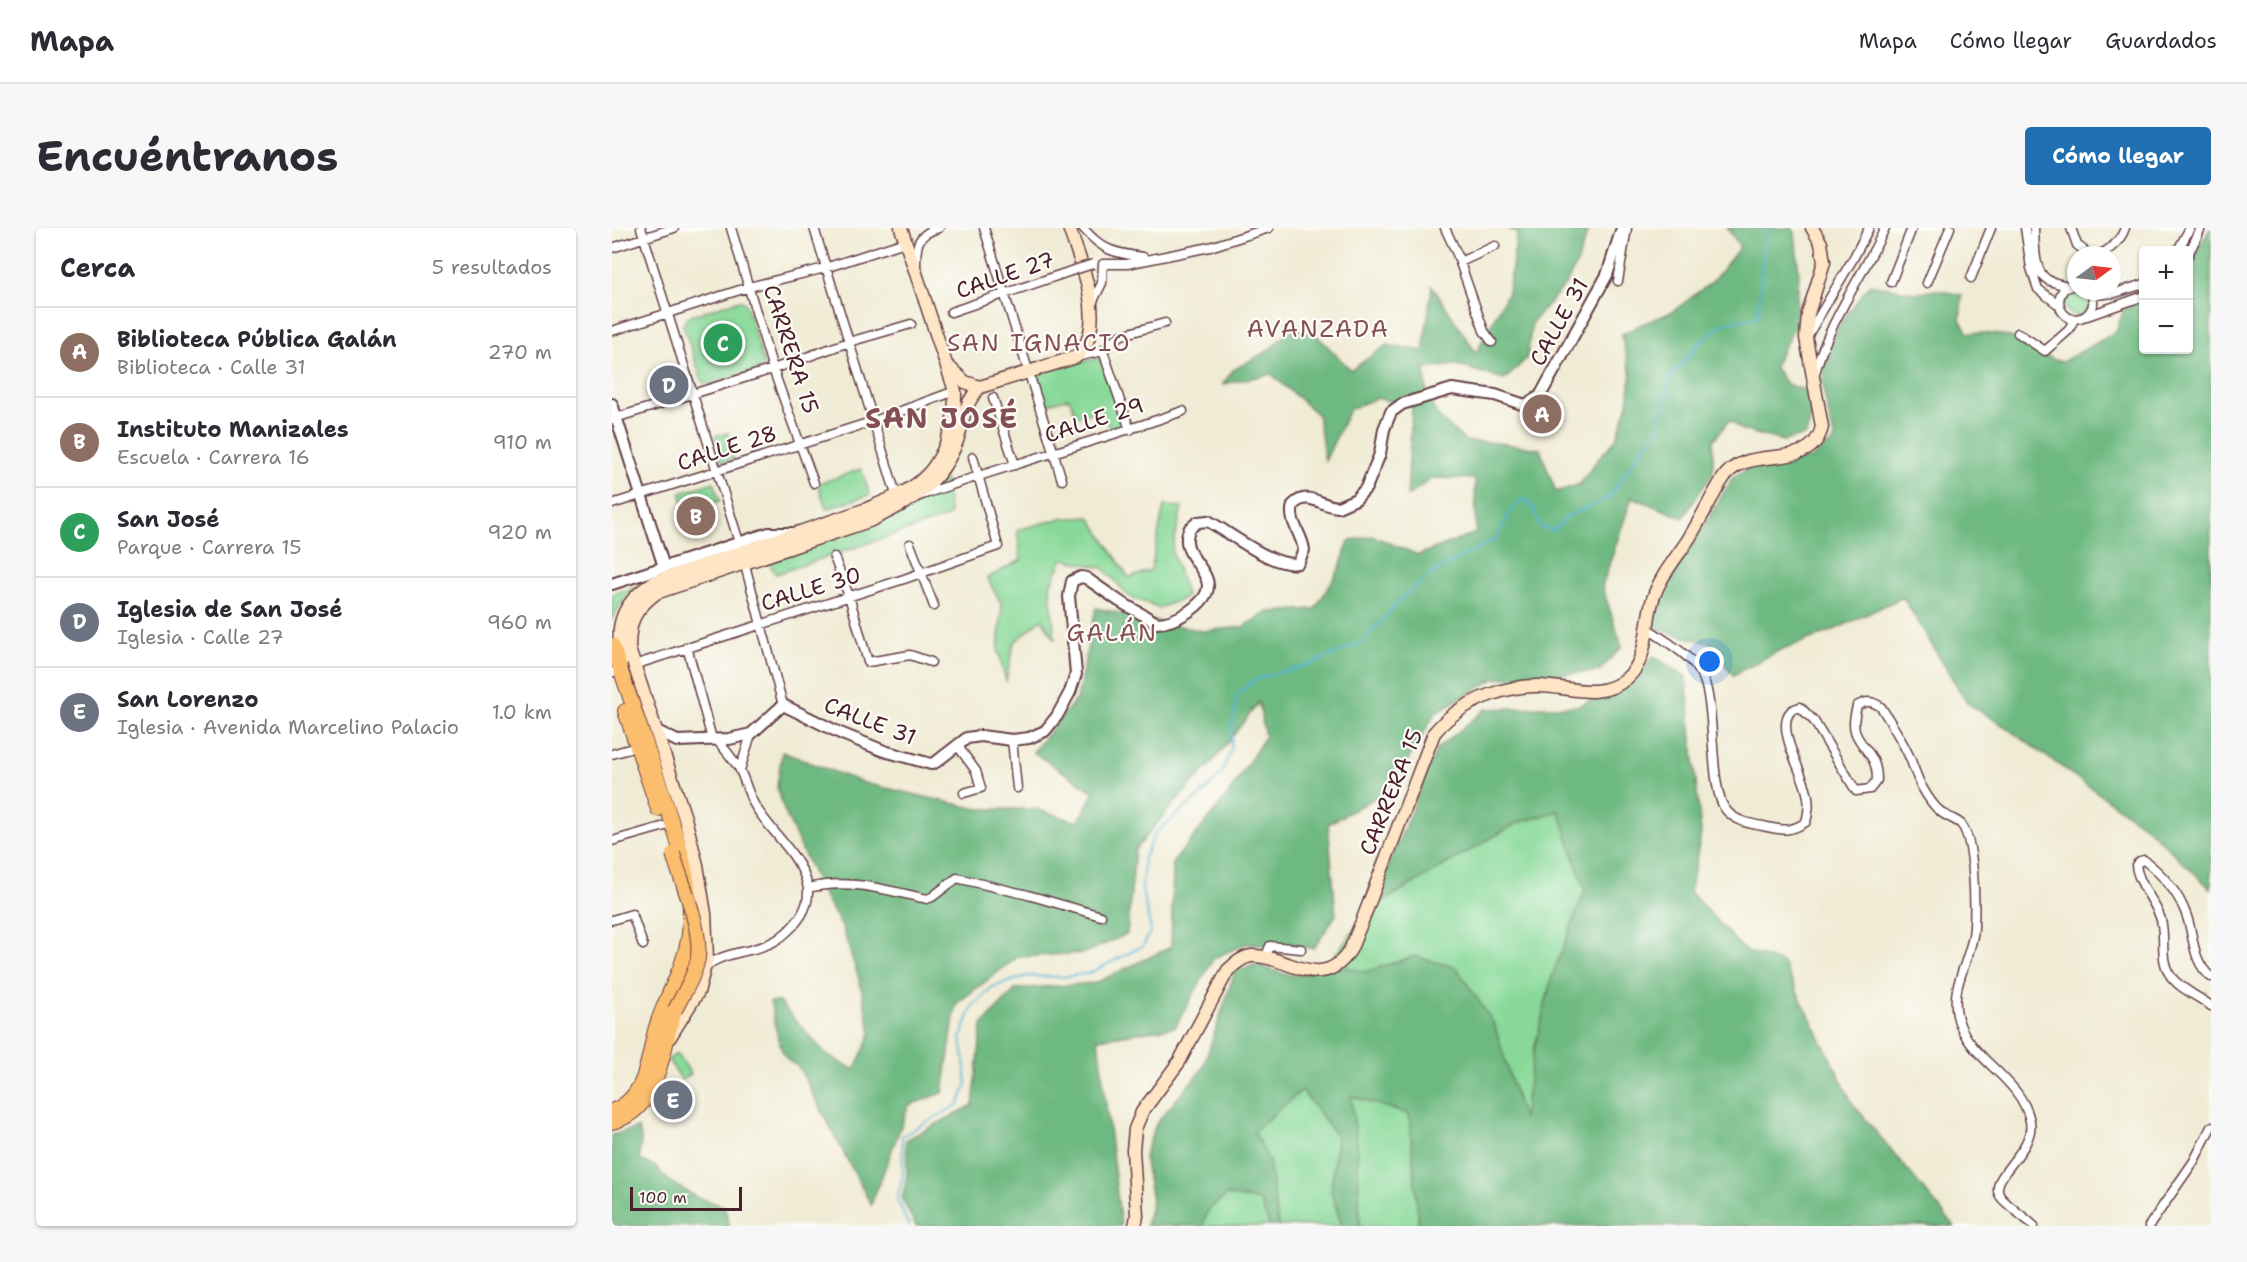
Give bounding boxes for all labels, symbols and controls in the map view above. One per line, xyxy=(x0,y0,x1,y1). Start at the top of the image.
text: Mapa xyxy=(30,22,114,60)
text: Mapa xyxy=(1859,27,1917,55)
text: Cómo llegar xyxy=(1950,27,2072,55)
text: Guardados xyxy=(2105,27,2217,55)
button: Cómo llegar xyxy=(2025,127,2211,185)
text: Encuéntranos xyxy=(36,128,338,184)
street label: CALLE 27 xyxy=(952,245,1058,305)
north arrow xyxy=(2067,246,2121,300)
map controls xyxy=(2139,246,2193,354)
button: + xyxy=(2139,246,2193,300)
text: Cerca xyxy=(60,250,135,285)
text: 5 resultados xyxy=(432,254,552,280)
street label: CALLE 31 xyxy=(1523,273,1595,371)
street label: CARRERA 15 xyxy=(757,281,825,417)
button: − xyxy=(2139,300,2193,354)
district label: AVANZADA xyxy=(1247,313,1389,345)
pin: C xyxy=(704,320,742,366)
text: Biblioteca Pública Galán xyxy=(117,325,397,354)
district label: SAN IGNACIO xyxy=(947,327,1131,359)
text: A xyxy=(72,339,87,365)
text: 270 m xyxy=(488,339,552,365)
text: Biblioteca · Calle 31 xyxy=(117,354,306,380)
pin: D xyxy=(650,362,688,408)
street label: CALLE 29 xyxy=(1041,390,1147,450)
pin: A xyxy=(1522,392,1562,436)
district label: SAN JOSÉ xyxy=(865,398,1019,437)
text: Instituto Manizales xyxy=(117,415,348,444)
street label: CALLE 28 xyxy=(674,418,780,478)
text: B xyxy=(73,429,86,455)
text: 910 m xyxy=(493,429,552,455)
text: Escuela · Carrera 16 xyxy=(117,444,310,470)
pin: B xyxy=(676,494,716,538)
text: San José xyxy=(117,505,220,534)
text: C xyxy=(73,519,86,545)
text: 920 m xyxy=(488,519,552,545)
text: Parque · Carrera 15 xyxy=(117,534,302,560)
street label: CALLE 30 xyxy=(757,560,865,618)
text: Iglesia de San José xyxy=(117,595,342,624)
text: D xyxy=(72,609,87,635)
text: 960 m xyxy=(487,609,552,635)
district label: GALÁN xyxy=(1066,617,1158,649)
text: Iglesia · Calle 27 xyxy=(117,624,284,650)
your location xyxy=(1695,647,1724,676)
text: San Lorenzo xyxy=(117,685,259,714)
street label: CALLE 31 xyxy=(820,690,920,752)
text: E xyxy=(73,699,86,725)
text: 1.0 km xyxy=(492,699,552,725)
text: Iglesia · Avenida Marcelino Palacio xyxy=(117,714,459,740)
street label: CARRERA 15 xyxy=(1352,725,1430,859)
pin: E xyxy=(654,1078,692,1122)
scale bar xyxy=(630,1184,742,1212)
text: 100 m xyxy=(639,1187,687,1208)

